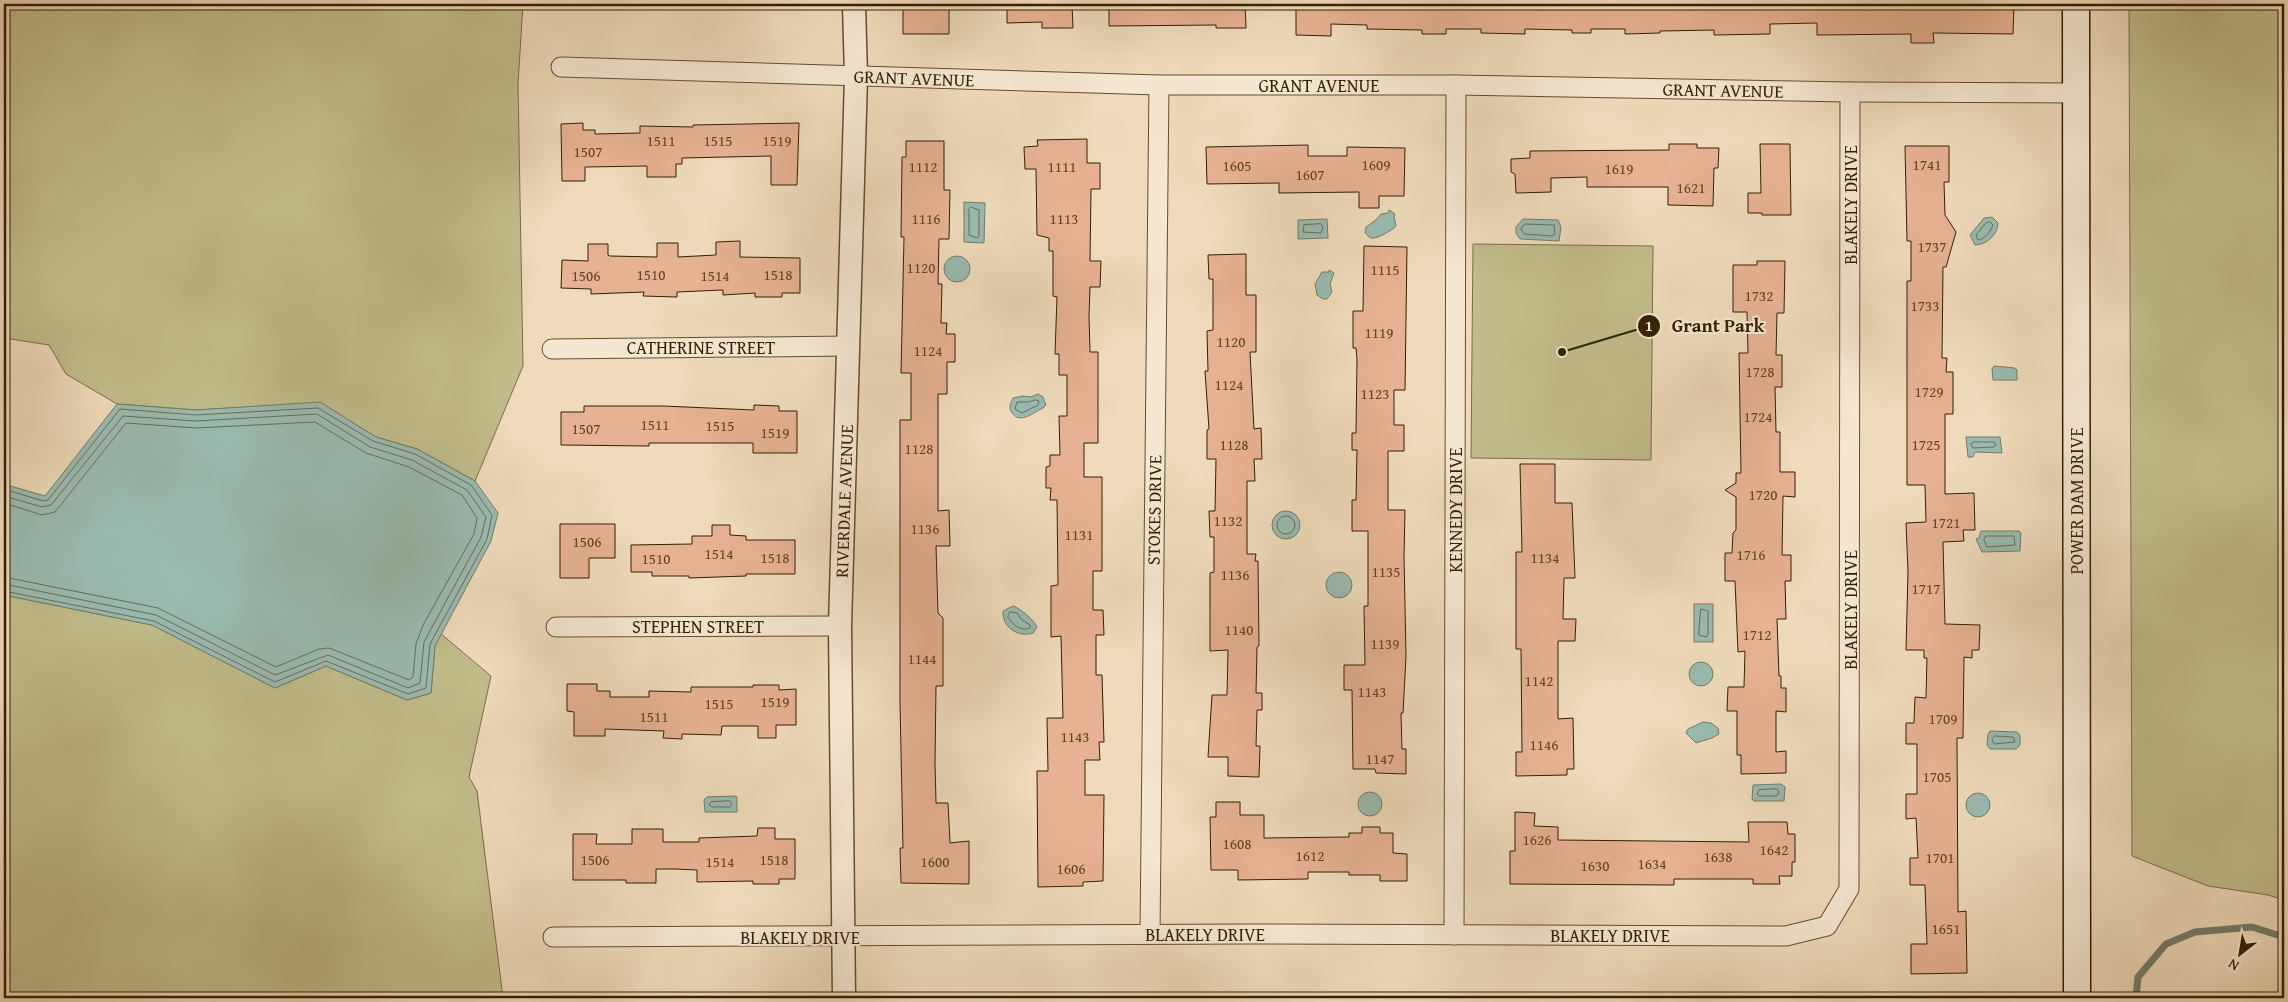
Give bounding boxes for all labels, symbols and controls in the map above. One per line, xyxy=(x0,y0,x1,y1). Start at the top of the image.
street label: GRANT AVENUE xyxy=(853,62,975,94)
street label: GRANT AVENUE xyxy=(1259,72,1379,99)
street label: GRANT AVENUE xyxy=(1662,75,1784,105)
house number: 1511 xyxy=(647,130,675,151)
house number: 1515 xyxy=(704,130,732,151)
house number: 1519 xyxy=(763,130,791,151)
house number: 1507 xyxy=(574,141,602,162)
street label: BLAKELY DRIVE xyxy=(1837,145,1864,265)
house number: 1609 xyxy=(1362,154,1390,175)
house number: 1741 xyxy=(1913,154,1941,175)
house number: 1605 xyxy=(1223,155,1251,176)
house number: 1112 xyxy=(909,156,937,177)
house number: 1111 xyxy=(1048,156,1076,177)
house number: 1619 xyxy=(1605,158,1633,179)
house number: 1607 xyxy=(1296,164,1324,185)
house number: 1621 xyxy=(1677,177,1705,198)
house number: 1116 xyxy=(912,208,940,229)
house number: 1113 xyxy=(1050,208,1078,229)
house number: 1737 xyxy=(1918,236,1946,257)
house number: 1120 xyxy=(907,257,935,278)
house number: 1115 xyxy=(1371,259,1399,280)
house number: 1510 xyxy=(637,264,665,285)
house number: 1518 xyxy=(764,264,792,285)
house number: 1506 xyxy=(572,265,600,286)
house number: 1514 xyxy=(701,265,729,286)
house number: 1732 xyxy=(1745,285,1773,306)
house number: 1733 xyxy=(1911,295,1939,316)
callout: Grant Park xyxy=(1636,309,1774,343)
text: Grant Park xyxy=(1672,311,1765,339)
text: 1 xyxy=(1645,315,1653,336)
house number: 1119 xyxy=(1365,322,1393,343)
house number: 1120 xyxy=(1217,331,1245,352)
street label: CATHERINE STREET xyxy=(627,334,775,361)
house number: 1124 xyxy=(914,340,942,361)
house number: 1728 xyxy=(1746,361,1774,382)
house number: 1124 xyxy=(1215,374,1243,395)
house number: 1729 xyxy=(1915,381,1943,402)
house number: 1123 xyxy=(1361,383,1389,404)
house number: 1724 xyxy=(1744,406,1772,427)
house number: 1511 xyxy=(641,414,669,435)
house number: 1515 xyxy=(706,415,734,436)
house number: 1507 xyxy=(572,418,600,439)
house number: 1519 xyxy=(761,422,789,443)
street label: RIVERDALE AVENUE xyxy=(828,424,860,578)
street label: POWER DAM DRIVE xyxy=(2063,427,2090,575)
house number: 1128 xyxy=(1220,434,1248,455)
house number: 1725 xyxy=(1912,434,1940,455)
house number: 1128 xyxy=(905,438,933,459)
street label: KENNEDY DRIVE xyxy=(1442,447,1469,573)
street label: STOKES DRIVE xyxy=(1140,455,1168,565)
house number: 1720 xyxy=(1749,484,1777,505)
house number: 1132 xyxy=(1214,510,1242,531)
house number: 1721 xyxy=(1932,512,1960,533)
house number: 1136 xyxy=(911,518,939,539)
house number: 1131 xyxy=(1065,524,1093,545)
house number: 1506 xyxy=(573,531,601,552)
house number: 1514 xyxy=(705,543,733,564)
house number: 1716 xyxy=(1737,544,1765,565)
house number: 1518 xyxy=(761,547,789,568)
house number: 1134 xyxy=(1531,547,1559,568)
house number: 1510 xyxy=(642,548,670,569)
street label: BLAKELY DRIVE xyxy=(1837,550,1864,670)
house number: 1135 xyxy=(1372,561,1400,582)
house number: 1136 xyxy=(1221,564,1249,585)
house number: 1717 xyxy=(1912,578,1940,599)
street label: STEPHEN STREET xyxy=(632,613,764,640)
house number: 1140 xyxy=(1225,619,1253,640)
house number: 1712 xyxy=(1743,624,1771,645)
house number: 1139 xyxy=(1371,633,1399,654)
house number: 1144 xyxy=(908,648,936,669)
house number: 1142 xyxy=(1525,670,1553,691)
house number: 1143 xyxy=(1358,681,1386,702)
house number: 1519 xyxy=(761,691,789,712)
house number: 1515 xyxy=(705,693,733,714)
house number: 1511 xyxy=(640,706,668,727)
house number: 1709 xyxy=(1929,708,1957,729)
house number: 1143 xyxy=(1061,726,1089,747)
house number: 1146 xyxy=(1530,734,1558,755)
house number: 1147 xyxy=(1366,748,1394,769)
house number: 1705 xyxy=(1923,766,1951,787)
house number: 1626 xyxy=(1523,829,1551,850)
house number: 1608 xyxy=(1223,833,1251,854)
house number: 1642 xyxy=(1760,839,1788,860)
house number: 1612 xyxy=(1296,845,1324,866)
house number: 1638 xyxy=(1704,846,1732,867)
house number: 1701 xyxy=(1926,847,1954,868)
house number: 1506 xyxy=(581,849,609,870)
house number: 1518 xyxy=(760,849,788,870)
house number: 1514 xyxy=(706,851,734,872)
house number: 1600 xyxy=(921,851,949,872)
house number: 1634 xyxy=(1638,853,1666,874)
house number: 1630 xyxy=(1581,855,1609,876)
house number: 1606 xyxy=(1057,858,1085,879)
house number: 1651 xyxy=(1932,918,1960,939)
street label: BLAKELY DRIVE xyxy=(1145,921,1265,948)
street label: BLAKELY DRIVE xyxy=(1550,922,1670,949)
street label: BLAKELY DRIVE xyxy=(740,924,860,951)
north arrow xyxy=(2216,930,2266,980)
text: N xyxy=(2224,954,2242,976)

